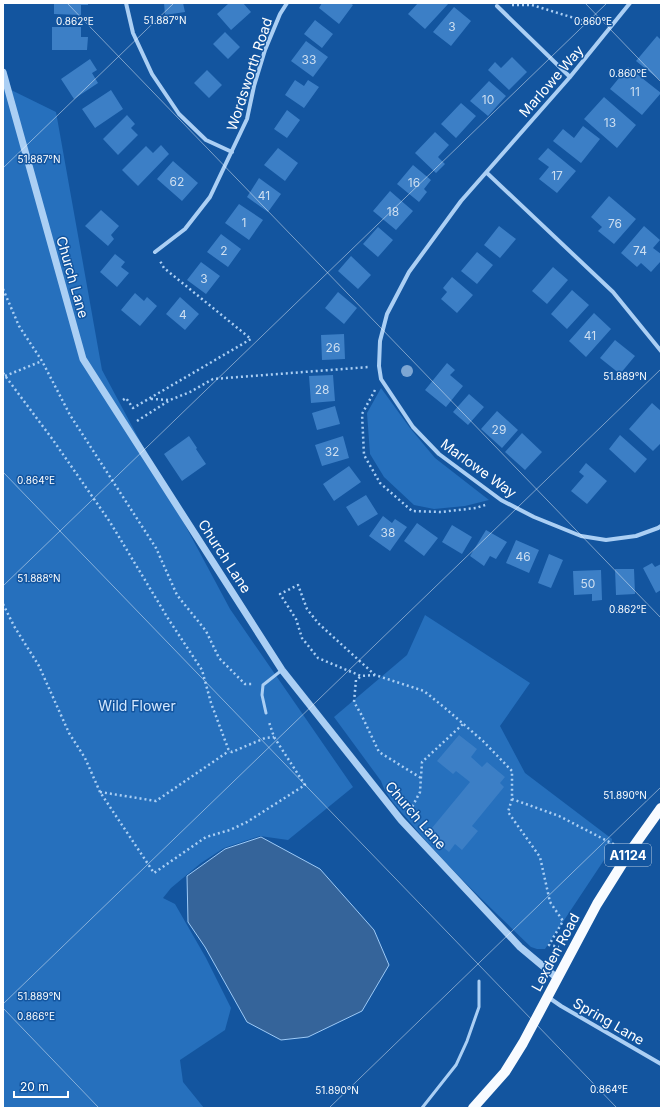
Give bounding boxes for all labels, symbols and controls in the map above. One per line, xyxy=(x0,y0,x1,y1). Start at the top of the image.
text: 51.887°N xyxy=(144,14,186,26)
text: 0.862°E xyxy=(56,15,94,27)
street label: Wordsworth Road xyxy=(223,15,275,133)
text: 0.860°E xyxy=(574,15,612,27)
house number: 3 xyxy=(448,19,456,34)
street label: Marlowe Way xyxy=(515,42,587,120)
house number: 33 xyxy=(302,52,316,67)
text: 0.860°E xyxy=(609,67,647,79)
house number: 11 xyxy=(630,84,640,99)
house number: 10 xyxy=(482,92,494,107)
house number: 13 xyxy=(604,115,616,130)
text: 51.887°N xyxy=(18,153,60,165)
house number: 17 xyxy=(551,168,563,183)
house number: 62 xyxy=(170,174,184,189)
house number: 16 xyxy=(408,175,420,190)
house number: 41 xyxy=(258,188,270,203)
house number: 18 xyxy=(387,204,399,219)
house number: 1 xyxy=(242,215,246,230)
house number: 76 xyxy=(608,216,622,231)
street label: Church Lane xyxy=(53,234,93,320)
house number: 2 xyxy=(220,243,228,258)
house number: 74 xyxy=(633,243,647,258)
house number: 3 xyxy=(200,271,208,286)
house number: 4 xyxy=(179,307,187,322)
house number: 41 xyxy=(584,328,596,343)
house number: 26 xyxy=(326,340,340,355)
text: 51.889°N xyxy=(603,370,647,382)
house number: 28 xyxy=(315,382,329,397)
house number: 29 xyxy=(492,422,506,437)
street label: Marlowe Way xyxy=(438,435,520,501)
house number: 32 xyxy=(325,444,339,459)
text: 0.864°E xyxy=(17,474,55,486)
street label: Church Lane xyxy=(195,516,255,596)
house number: 38 xyxy=(381,525,395,540)
house number: 46 xyxy=(515,549,531,564)
text: 51.888°N xyxy=(17,572,61,584)
house number: 50 xyxy=(581,576,595,591)
text: 0.862°E xyxy=(609,603,647,615)
park label: Wild Flower xyxy=(98,697,176,714)
street label: Church Lane xyxy=(382,778,450,852)
text: 51.890°N xyxy=(603,789,647,801)
road number: A1124 xyxy=(605,844,651,866)
street label: Lexden Road xyxy=(527,910,583,994)
text: 51.889°N xyxy=(17,990,61,1002)
street label: Spring Lane xyxy=(570,994,648,1048)
text: 0.866°E xyxy=(17,1010,55,1022)
scale bar xyxy=(14,1073,68,1099)
text: 20 m xyxy=(20,1079,49,1094)
text: 0.864°E xyxy=(590,1083,628,1095)
text: 51.890°N xyxy=(315,1084,359,1096)

